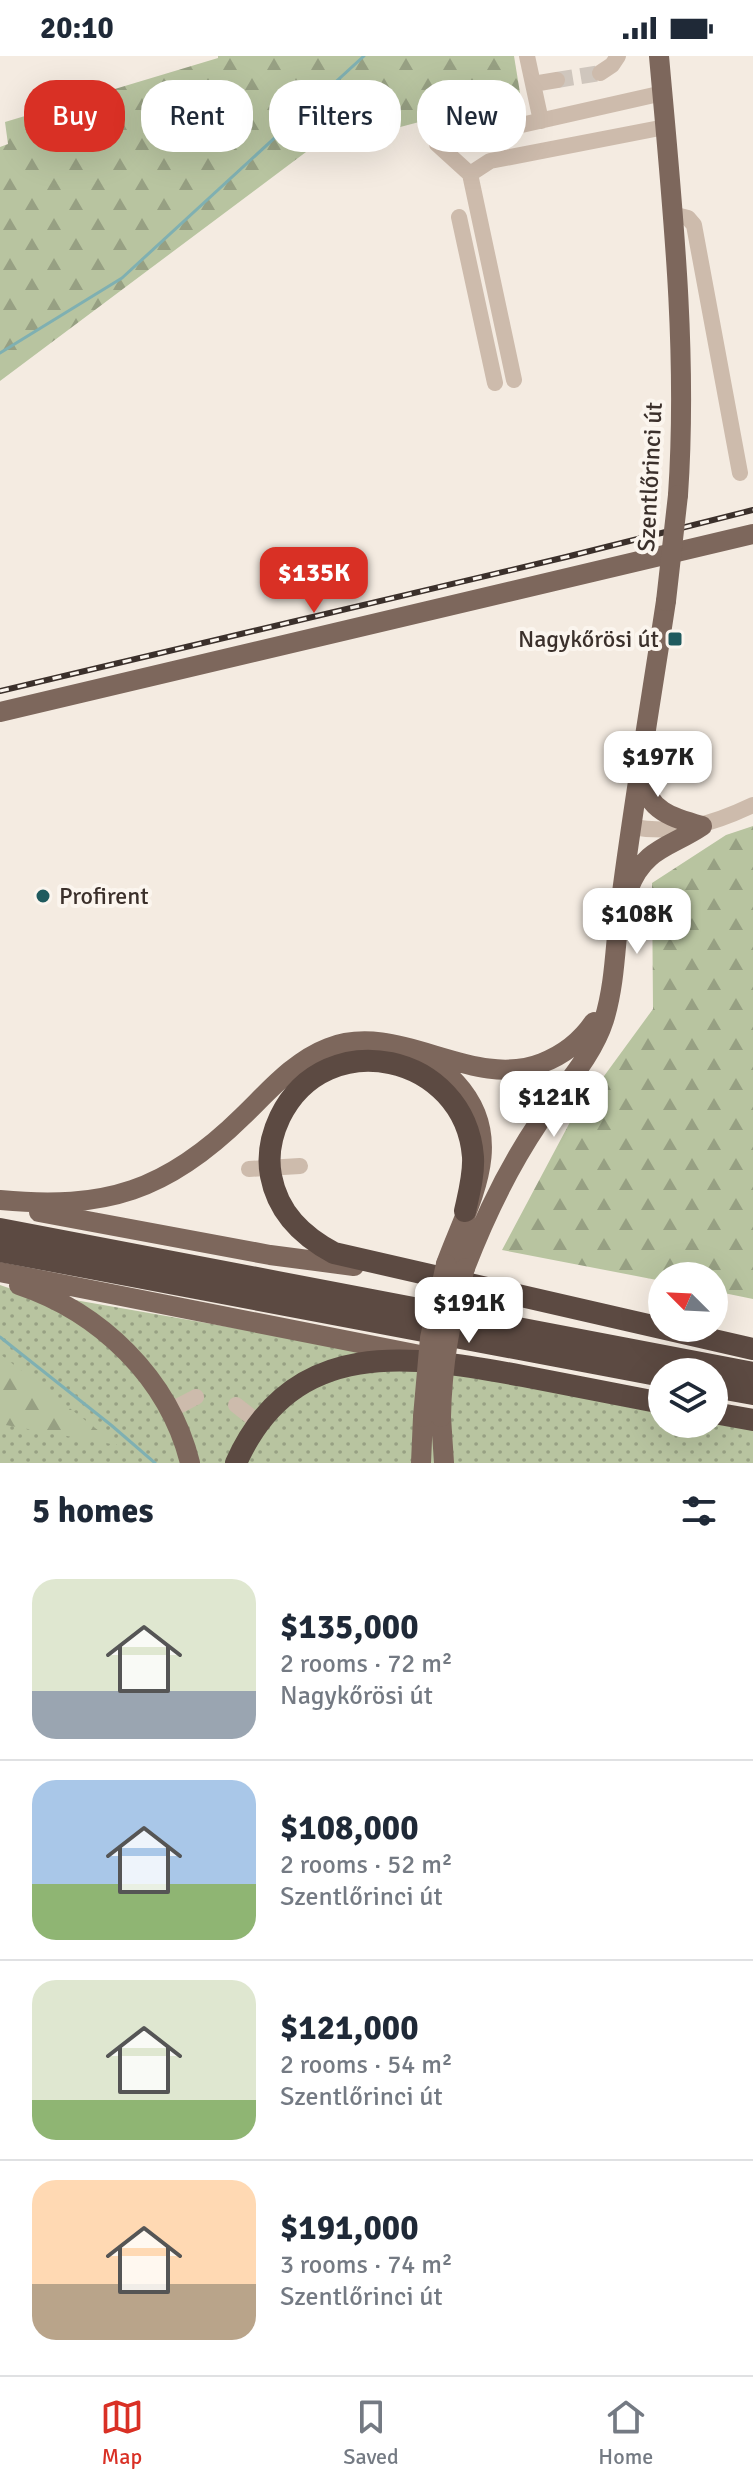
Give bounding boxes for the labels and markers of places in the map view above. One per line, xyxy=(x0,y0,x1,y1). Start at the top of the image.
pin: $135K xyxy=(258,547,370,615)
place label: Nagykőrösi út xyxy=(518,624,659,654)
marker: Nagykőrösi út xyxy=(666,630,684,648)
pin: $197K xyxy=(602,731,714,799)
place label: Profirent xyxy=(59,881,149,911)
marker: Profirent xyxy=(34,887,52,905)
pin: $108K xyxy=(581,888,693,956)
pin: $121K xyxy=(498,1071,610,1139)
pin: $191K xyxy=(413,1277,525,1345)

